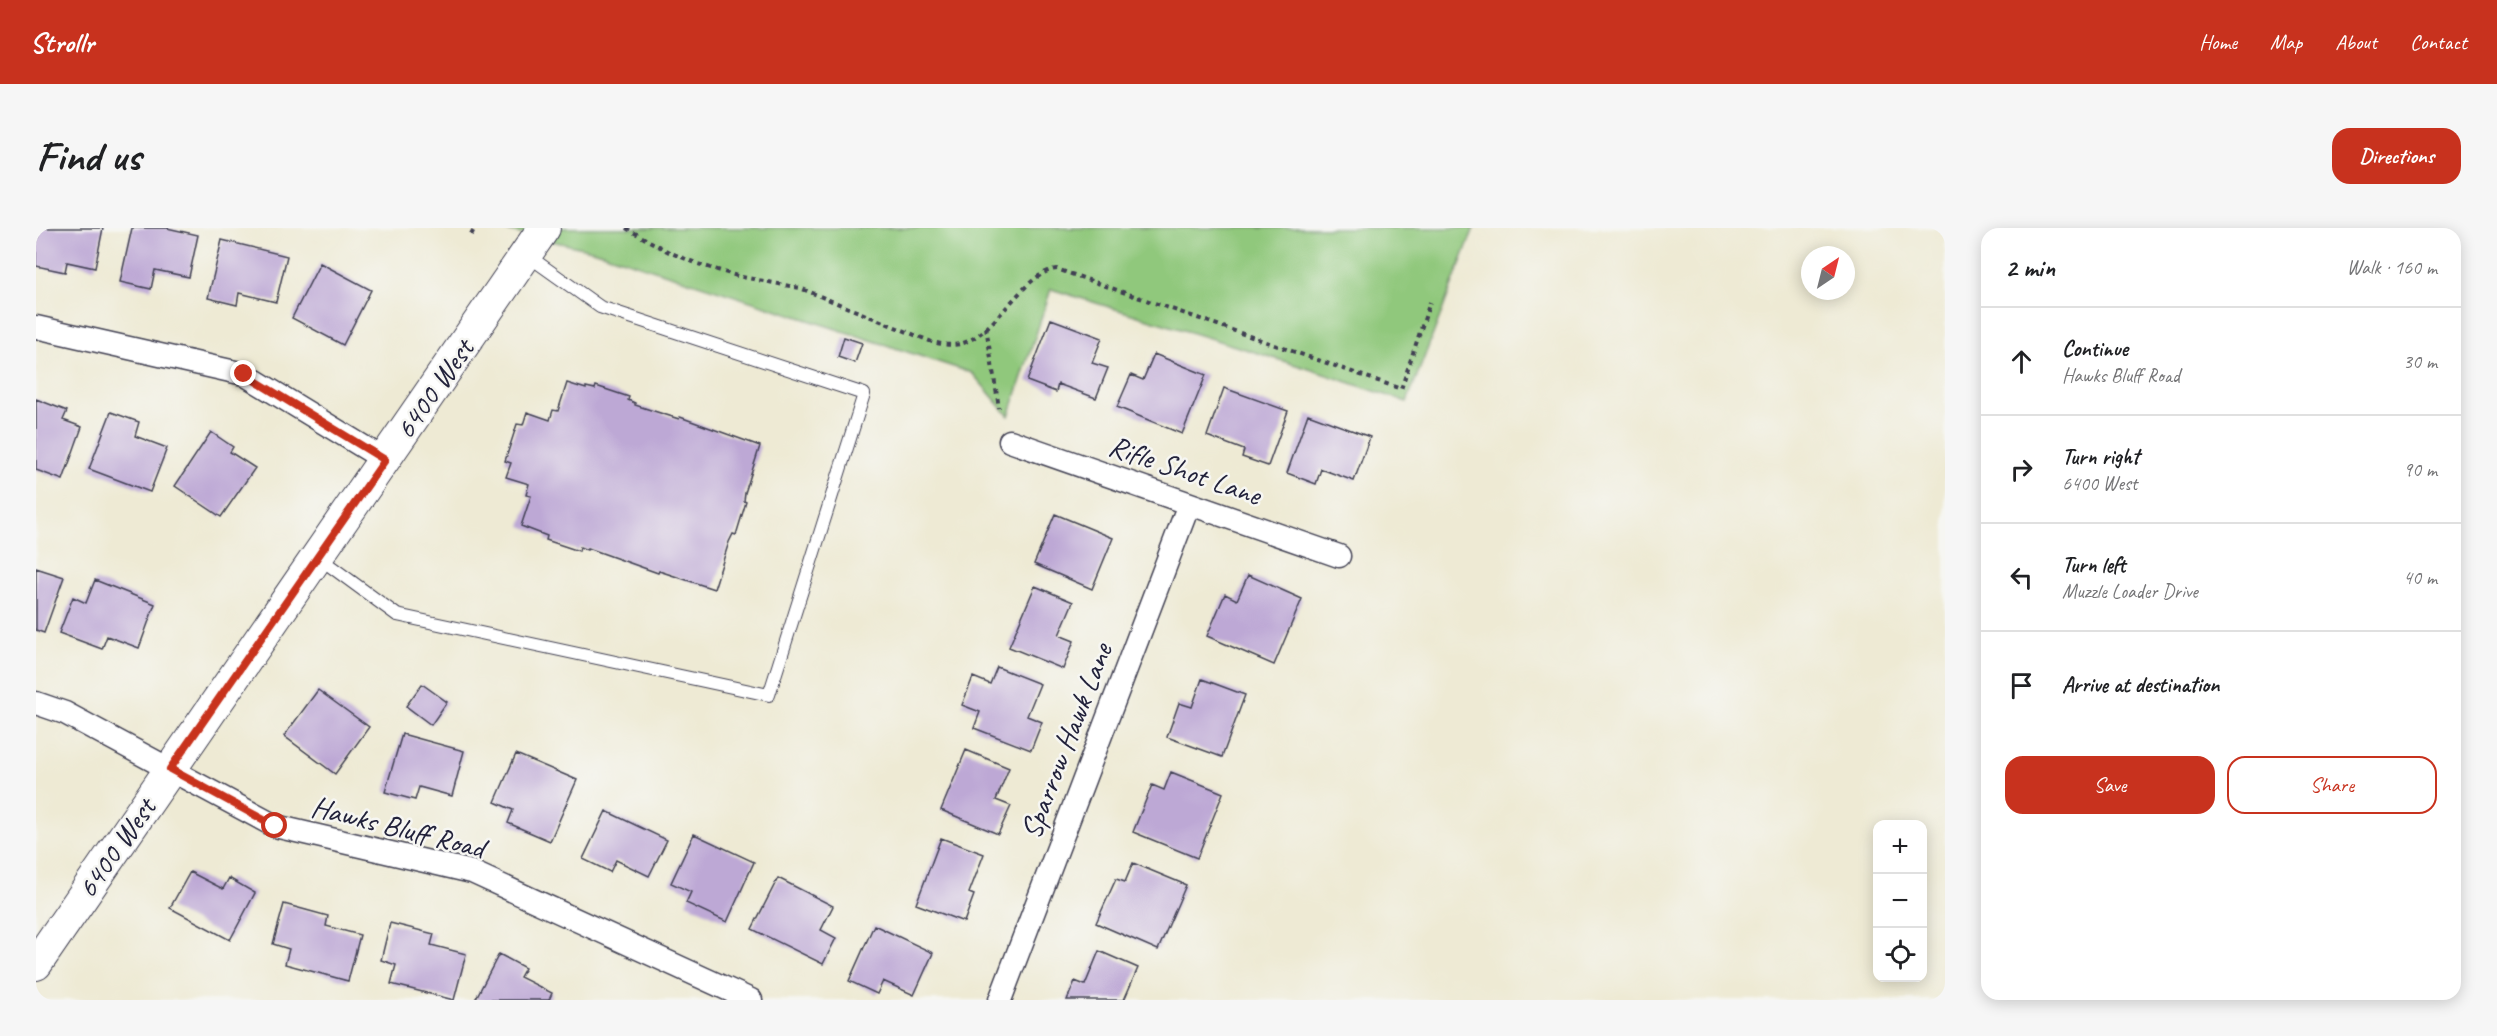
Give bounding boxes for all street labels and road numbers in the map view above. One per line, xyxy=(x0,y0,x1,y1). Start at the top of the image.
street label: 6400 West xyxy=(386,329,484,446)
street label: Rifle Shot Lane xyxy=(1104,426,1268,514)
street label: Sparrow Hawk Lane xyxy=(1011,636,1121,844)
street label: Hawks Bluff Road xyxy=(308,787,492,868)
street label: 6400 West xyxy=(68,788,166,905)

